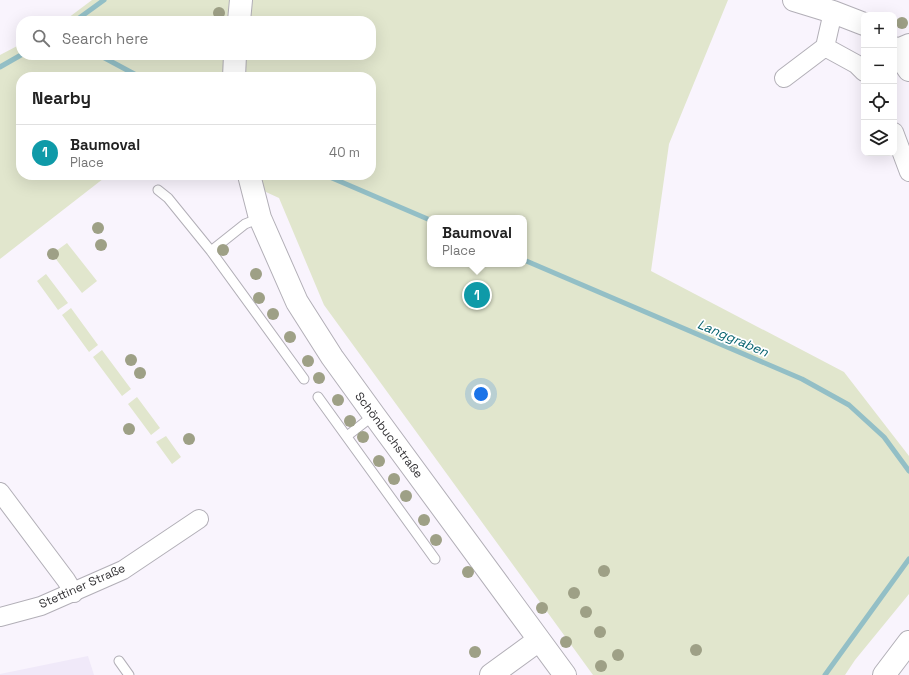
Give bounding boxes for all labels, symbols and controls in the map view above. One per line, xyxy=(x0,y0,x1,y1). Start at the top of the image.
map controls xyxy=(861,12,897,156)
button: + xyxy=(861,12,897,48)
search box xyxy=(16,16,376,60)
icon: search xyxy=(30,27,52,49)
text: Search here xyxy=(62,29,148,48)
button: − xyxy=(861,48,897,84)
button: locate xyxy=(861,84,897,120)
text: Nearby xyxy=(32,87,91,109)
button: layers xyxy=(861,120,897,156)
text: Baumoval xyxy=(70,135,140,154)
text: 1 xyxy=(42,144,48,161)
text: 40 m xyxy=(329,144,360,161)
text: Place xyxy=(70,154,104,171)
popup xyxy=(427,215,527,267)
text: Baumoval xyxy=(442,223,512,242)
text: Place xyxy=(442,242,476,259)
pin: 1 xyxy=(464,280,490,310)
water label: Langgraben xyxy=(695,315,772,361)
your location xyxy=(471,384,491,404)
street label: Schönbuchstraße xyxy=(351,389,427,481)
street label: Stettiner Straße xyxy=(36,560,128,612)

